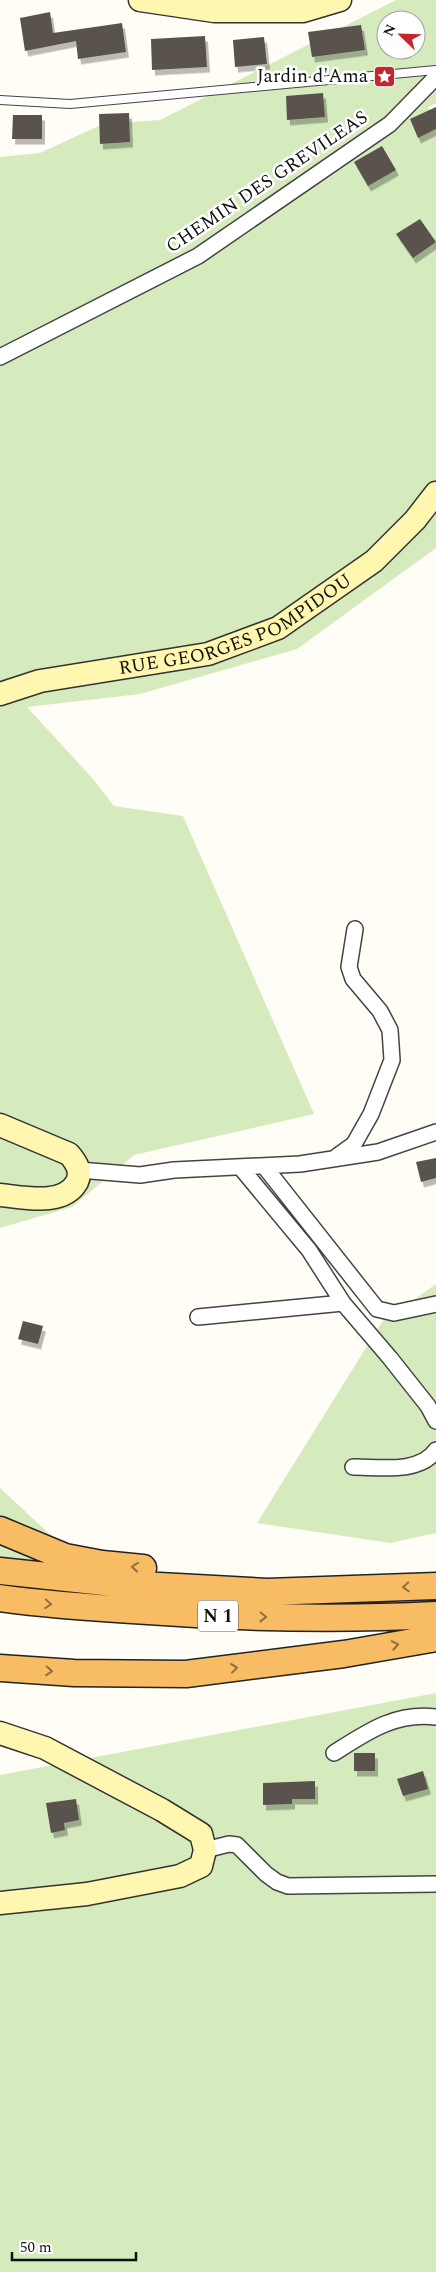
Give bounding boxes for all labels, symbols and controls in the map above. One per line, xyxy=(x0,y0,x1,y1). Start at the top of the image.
north arrow xyxy=(376,10,426,60)
text: N xyxy=(378,21,401,39)
place label: Jardin d'Ama xyxy=(257,62,369,91)
place icon: Jardin d'Ama xyxy=(372,64,396,88)
street label: CHEMIN DES GREVILEAS xyxy=(160,103,374,261)
street label: RUE GEORGES POMPIDOU xyxy=(117,566,358,683)
one-way arrow xyxy=(131,1562,139,1573)
one-way arrow xyxy=(402,1582,410,1593)
one-way arrow xyxy=(45,1599,53,1610)
road number: N 1 xyxy=(198,1600,238,1632)
one-way arrow xyxy=(259,1611,267,1622)
one-way arrow xyxy=(391,1641,400,1651)
one-way arrow xyxy=(231,1663,239,1674)
one-way arrow xyxy=(45,1666,53,1677)
scale bar xyxy=(12,2230,136,2262)
text: 50 m xyxy=(20,2236,52,2259)

